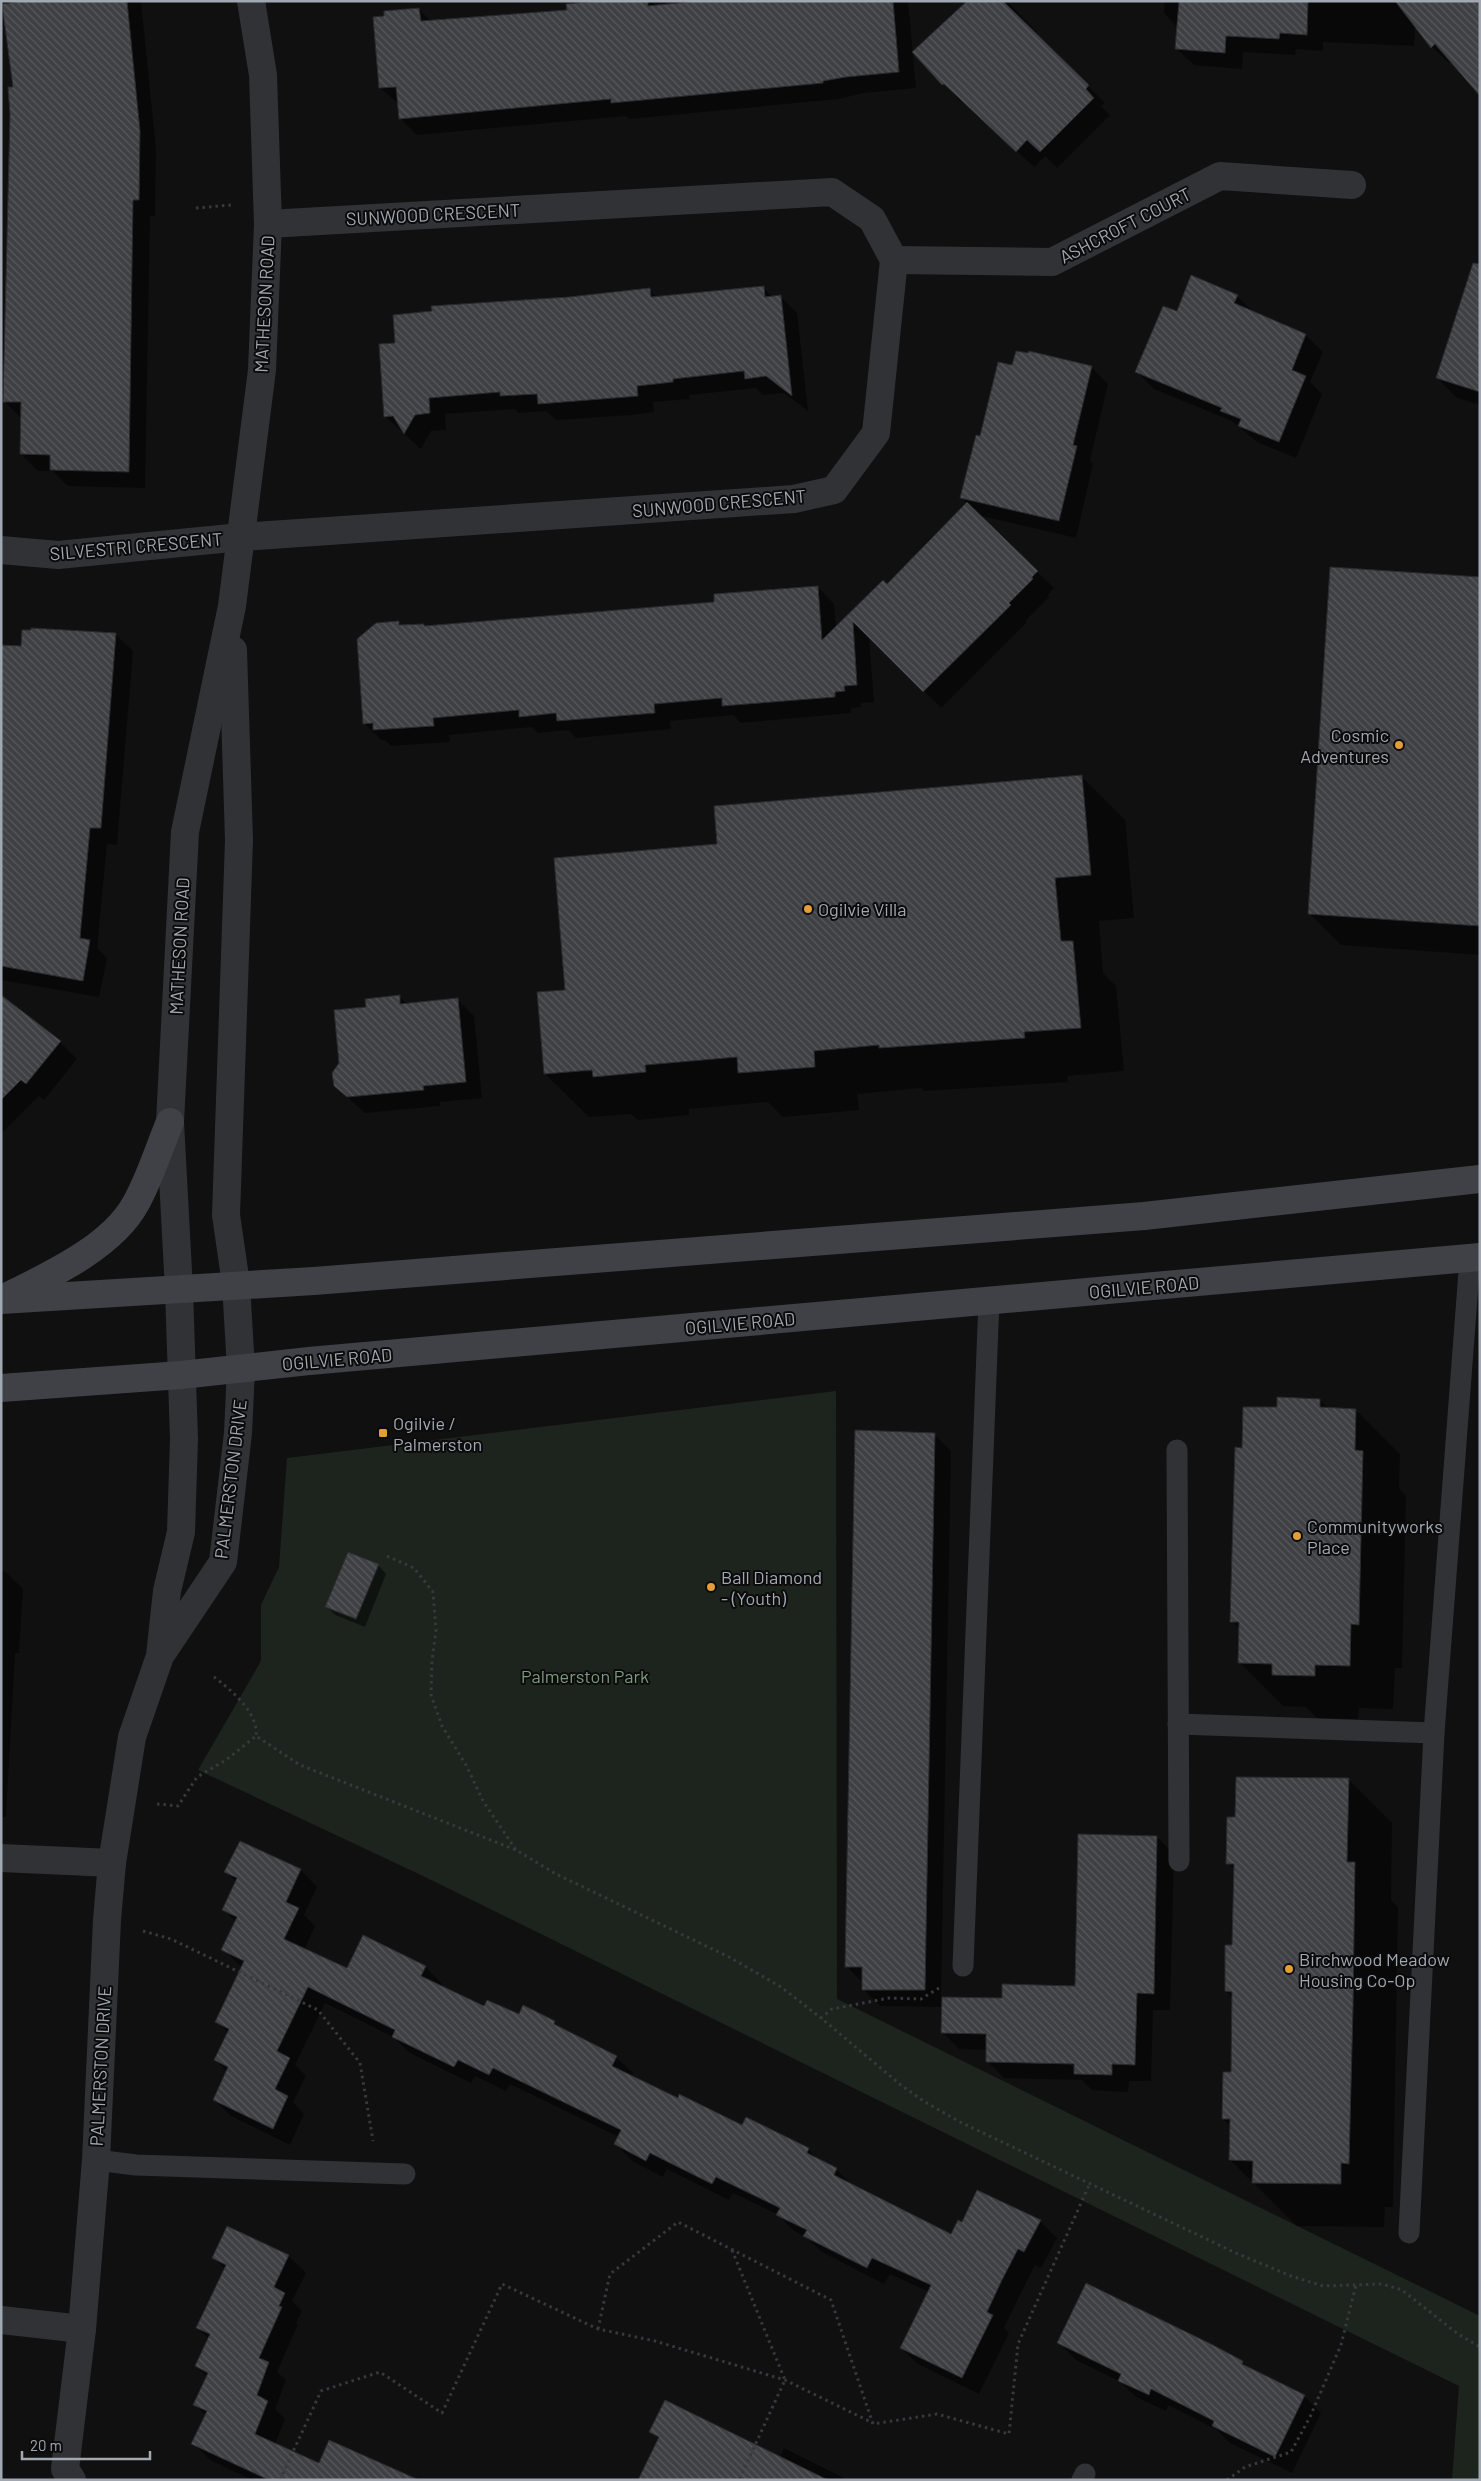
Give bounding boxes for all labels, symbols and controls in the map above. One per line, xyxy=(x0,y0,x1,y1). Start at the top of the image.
street label: ASHCROFT COURT xyxy=(1055,182,1195,268)
street label: SUNWOOD CRESCENT xyxy=(345,198,521,230)
street label: MATHESON ROAD xyxy=(249,235,279,373)
street label: SUNWOOD CRESCENT xyxy=(631,484,807,522)
street label: SILVESTRI CRESCENT xyxy=(49,527,223,565)
place label: Cosmic Adventures xyxy=(1300,724,1389,767)
marker: Cosmic Adventures xyxy=(1393,739,1405,751)
street label: MATHESON ROAD xyxy=(164,877,194,1015)
place label: Ogilvie Villa xyxy=(818,898,906,920)
marker: Ogilvie Villa xyxy=(802,903,814,915)
street label: OGILVIE ROAD xyxy=(1088,1271,1200,1303)
street label: OGILVIE ROAD xyxy=(684,1307,796,1339)
street label: OGILVIE ROAD xyxy=(281,1343,393,1375)
street label: PALMERSTON DRIVE xyxy=(209,1398,251,1560)
place label: Ogilvie / Palmerston xyxy=(393,1412,482,1455)
marker: Ogilvie / Palmerston xyxy=(377,1427,389,1439)
place label: Communityworks Place xyxy=(1307,1515,1443,1558)
marker: Communityworks Place xyxy=(1291,1530,1303,1542)
place label: Ball Diamond - (Youth) xyxy=(721,1566,822,1609)
marker: Ball Diamond - (Youth) xyxy=(705,1581,717,1593)
park label: Palmerston Park xyxy=(521,1665,649,1687)
place label: Birchwood Meadow Housing Co-Op xyxy=(1299,1948,1450,1991)
marker: Birchwood Meadow Housing Co-Op xyxy=(1283,1963,1295,1975)
street label: PALMERSTON DRIVE xyxy=(85,1985,115,2147)
scale bar xyxy=(22,2428,150,2460)
text: 20 m xyxy=(30,2436,62,2454)

